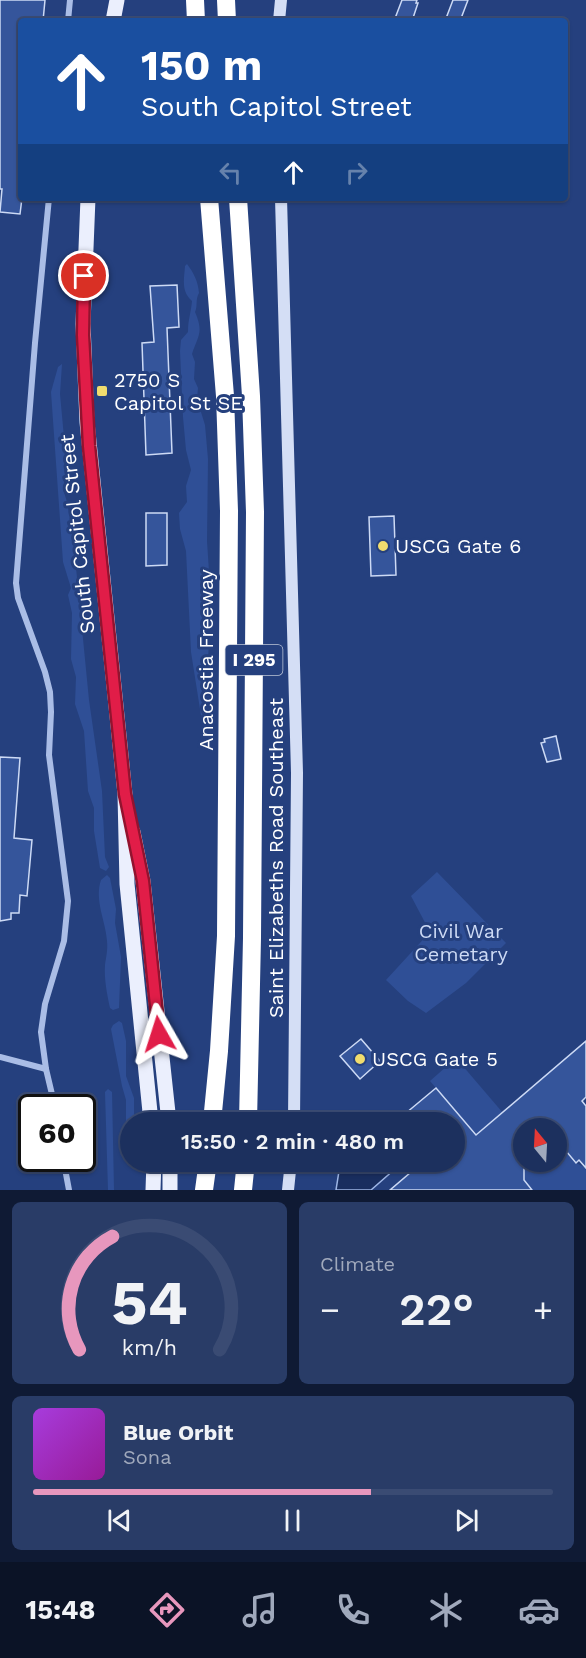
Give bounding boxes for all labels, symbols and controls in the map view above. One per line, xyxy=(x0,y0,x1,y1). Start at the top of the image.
text: 150 m xyxy=(141,41,262,90)
icon: ahead xyxy=(42,42,120,120)
text: South Capitol Street xyxy=(141,91,412,123)
icon: left xyxy=(214,156,247,189)
icon: ahead xyxy=(277,156,310,189)
icon: right xyxy=(340,156,373,189)
pin xyxy=(58,250,109,301)
icon: arrive xyxy=(67,259,100,292)
place label: 2750 S Capitol St SE xyxy=(114,368,243,415)
marker: 2750 S Capitol St SE xyxy=(95,384,109,398)
street label: South Capitol Street xyxy=(55,432,99,635)
place label: USCG Gate 6 xyxy=(395,534,521,558)
marker: USCG Gate 6 xyxy=(376,539,390,553)
street label: Anacostia Freeway xyxy=(194,569,218,751)
road number: I 295 xyxy=(226,645,282,675)
street label: Saint Elizabeths Road Southeast xyxy=(264,697,288,1018)
park label: Civil War Cemetary xyxy=(414,919,509,966)
position arrow xyxy=(127,1002,191,1066)
place label: USCG Gate 5 xyxy=(372,1047,498,1071)
marker: USCG Gate 5 xyxy=(353,1052,367,1066)
speed limit sign: 60 xyxy=(18,1094,96,1172)
north arrow xyxy=(513,1118,567,1172)
map controls xyxy=(513,1118,567,1172)
text: 15:50 · 2 min · 480 m xyxy=(181,1129,404,1154)
text: Climate xyxy=(320,1252,395,1276)
text: 54 xyxy=(111,1266,188,1339)
text: 22° xyxy=(399,1283,474,1336)
text: − xyxy=(320,1290,340,1329)
text: + xyxy=(533,1290,553,1329)
text: km/h xyxy=(122,1335,177,1360)
text: Blue Orbit xyxy=(123,1420,233,1445)
text: Sona xyxy=(123,1445,172,1469)
icon: previous xyxy=(103,1504,136,1537)
icon: pause xyxy=(276,1504,309,1537)
icon: next xyxy=(450,1504,483,1537)
icon: directions xyxy=(146,1589,188,1631)
icon: music xyxy=(239,1589,281,1631)
icon: phone xyxy=(332,1589,374,1631)
icon: climate xyxy=(425,1589,467,1631)
icon: car xyxy=(518,1589,560,1631)
text: 15:48 xyxy=(26,1594,95,1626)

